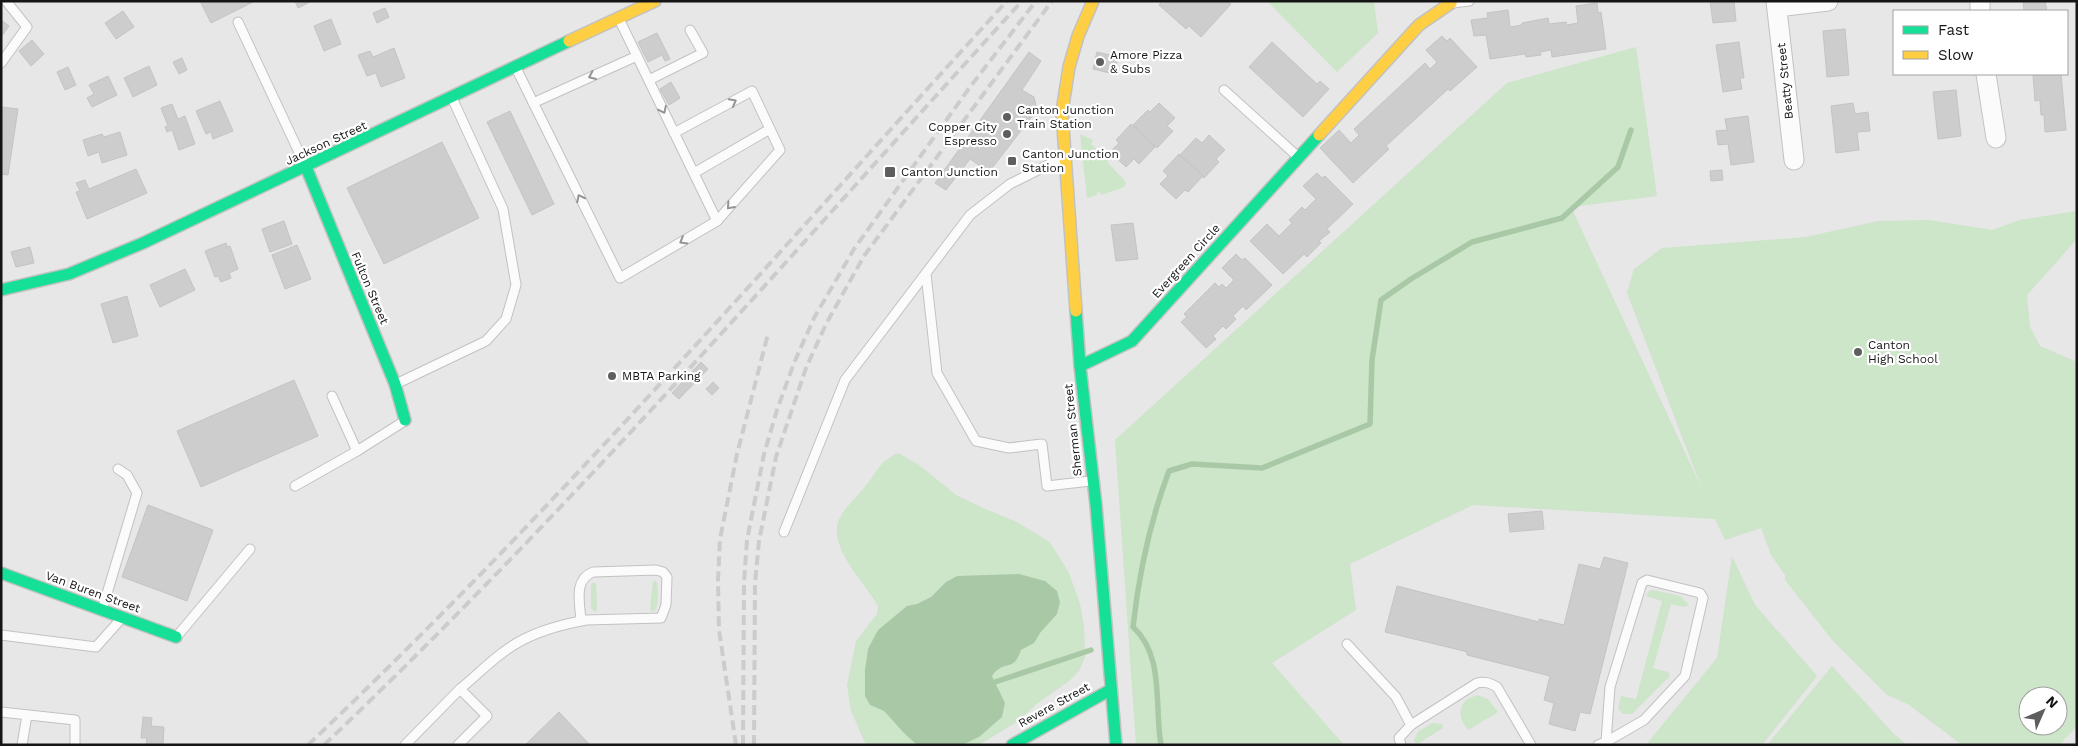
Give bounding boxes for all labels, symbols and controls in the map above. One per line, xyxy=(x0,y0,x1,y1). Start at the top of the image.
legend xyxy=(1893,10,2068,75)
text: Fast xyxy=(1938,21,1970,39)
street label: Beatty Street xyxy=(1774,42,1796,120)
text: Slow xyxy=(1938,46,1974,64)
place label: Amore Pizza & Subs xyxy=(1110,48,1183,76)
marker: Amore Pizza & Subs xyxy=(1094,56,1106,68)
one-way arrow xyxy=(588,69,597,80)
one-way arrow xyxy=(727,98,736,108)
place label: Canton Junction Train Station xyxy=(1017,103,1114,131)
one-way arrow xyxy=(657,105,667,114)
marker: Canton Junction Train Station xyxy=(1001,111,1013,123)
street label: Jackson Street xyxy=(283,118,369,168)
place label: Copper City Espresso xyxy=(928,120,998,148)
marker: Copper City Espresso xyxy=(1001,128,1013,140)
place label: Canton Junction Station xyxy=(1022,147,1119,175)
marker: Canton Junction Station xyxy=(1006,155,1018,167)
marker: Canton Junction xyxy=(883,165,897,179)
place label: Canton Junction xyxy=(901,165,998,179)
one-way arrow xyxy=(576,195,586,204)
one-way arrow xyxy=(726,201,735,210)
street label: Evergreen Circle xyxy=(1149,221,1223,301)
one-way arrow xyxy=(680,234,689,244)
street label: Fulton Street xyxy=(348,250,392,326)
place label: Canton High School xyxy=(1868,338,1938,366)
marker: Canton High School xyxy=(1852,346,1864,358)
place label: MBTA Parking xyxy=(622,369,701,383)
marker: MBTA Parking xyxy=(606,370,618,382)
street label: Sherman Street xyxy=(1061,383,1085,477)
street label: Van Buren Street xyxy=(44,568,142,616)
street label: Revere Street xyxy=(1016,680,1092,730)
north arrow xyxy=(2018,686,2068,736)
text: N xyxy=(2043,692,2062,711)

